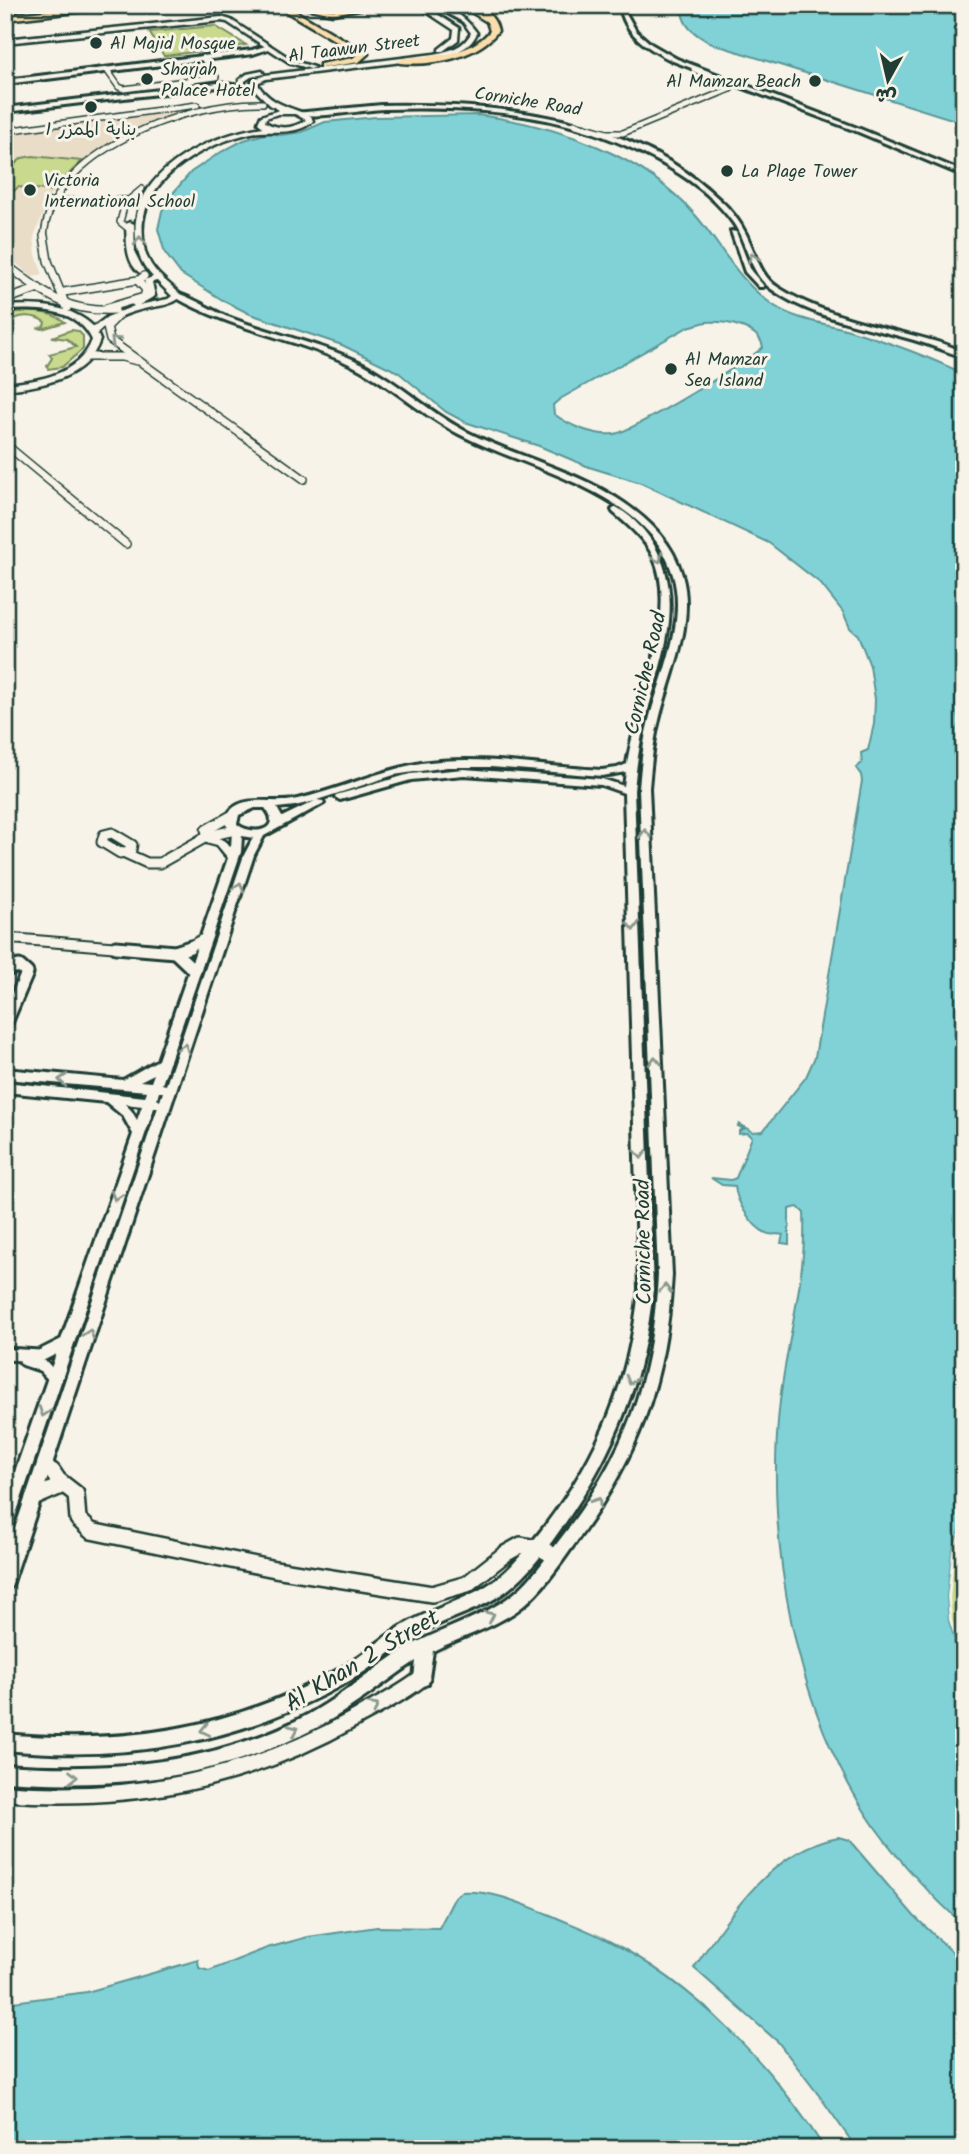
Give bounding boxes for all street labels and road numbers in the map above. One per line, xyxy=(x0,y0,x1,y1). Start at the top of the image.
street label: Al Taawun Street xyxy=(287,27,423,72)
street label: Corniche Road xyxy=(472,80,584,125)
street label: Corniche Road xyxy=(616,608,677,738)
street label: Corniche Road xyxy=(627,1178,662,1305)
street label: Al Khan 2 Street xyxy=(278,1599,449,1723)

